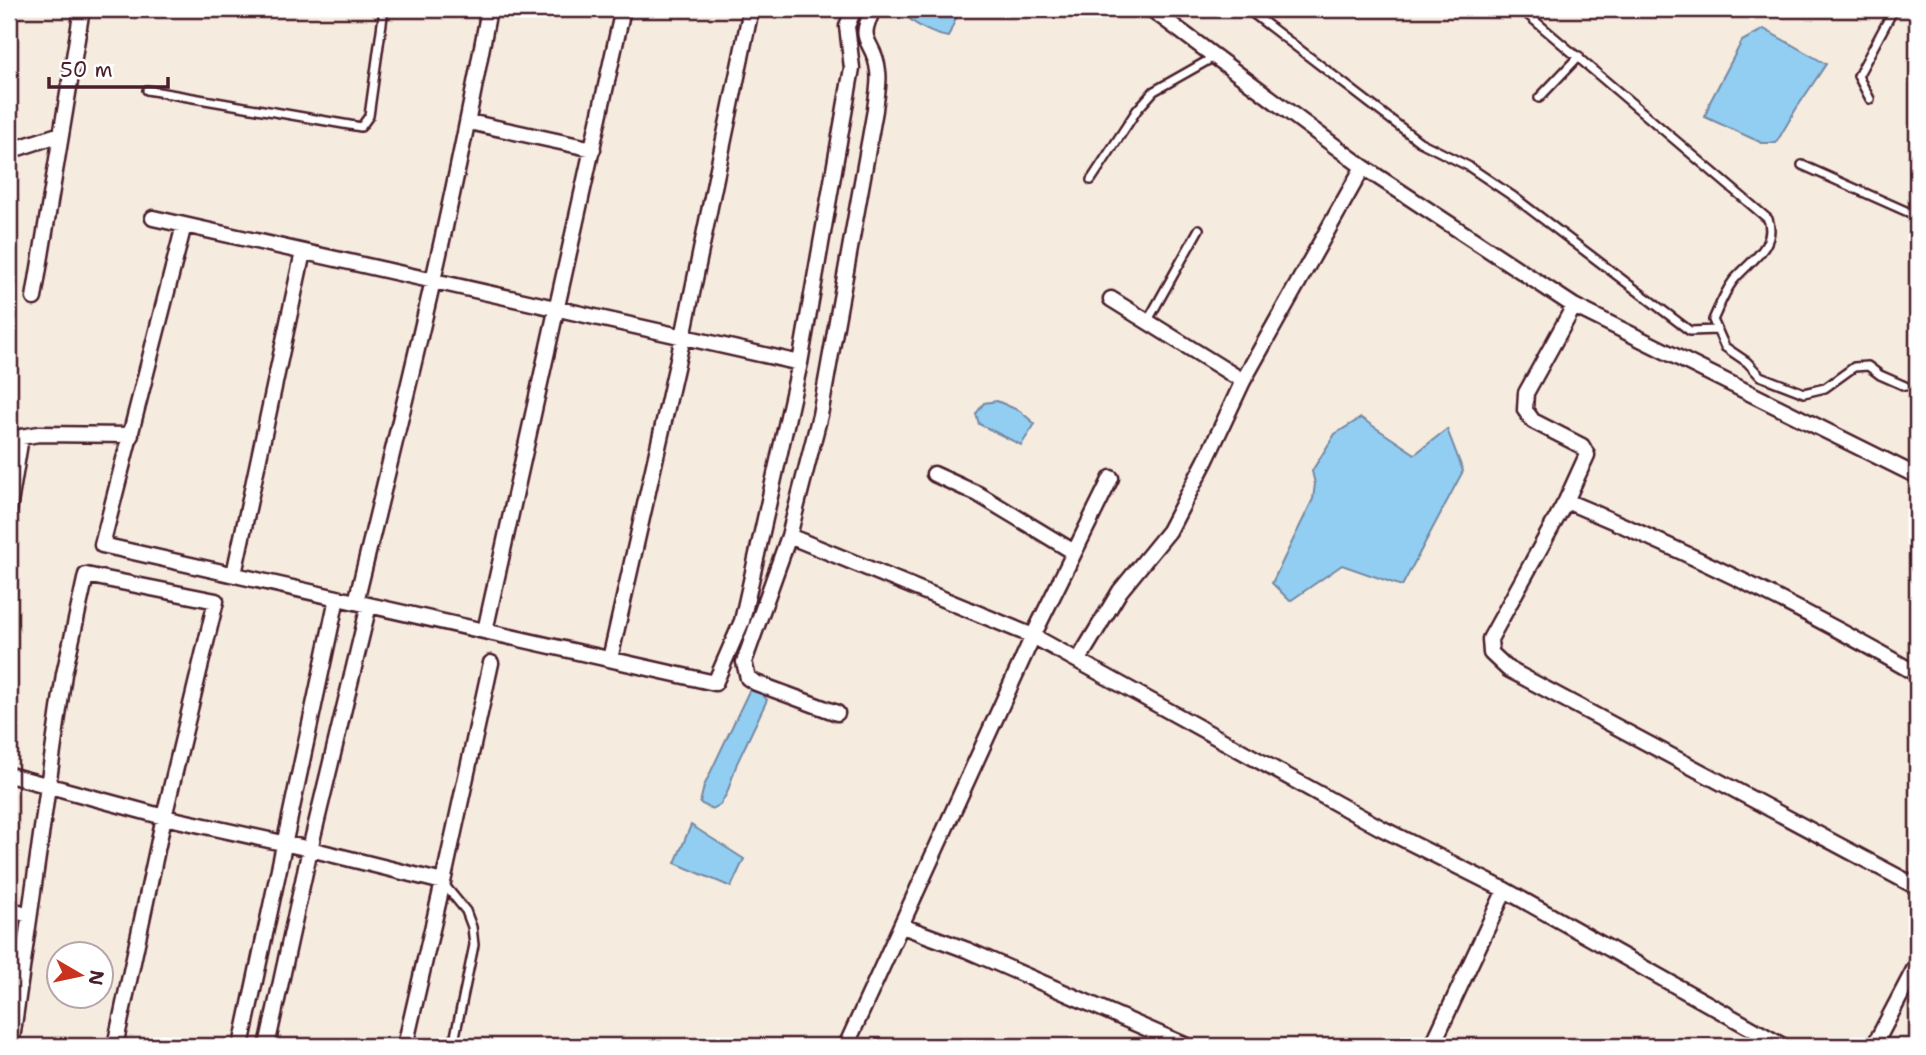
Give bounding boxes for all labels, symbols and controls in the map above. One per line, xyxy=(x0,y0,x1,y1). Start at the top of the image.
scale bar xyxy=(49,46,168,90)
text: 50 m xyxy=(60,56,113,84)
north arrow xyxy=(46,940,116,1010)
text: N xyxy=(83,968,110,987)

